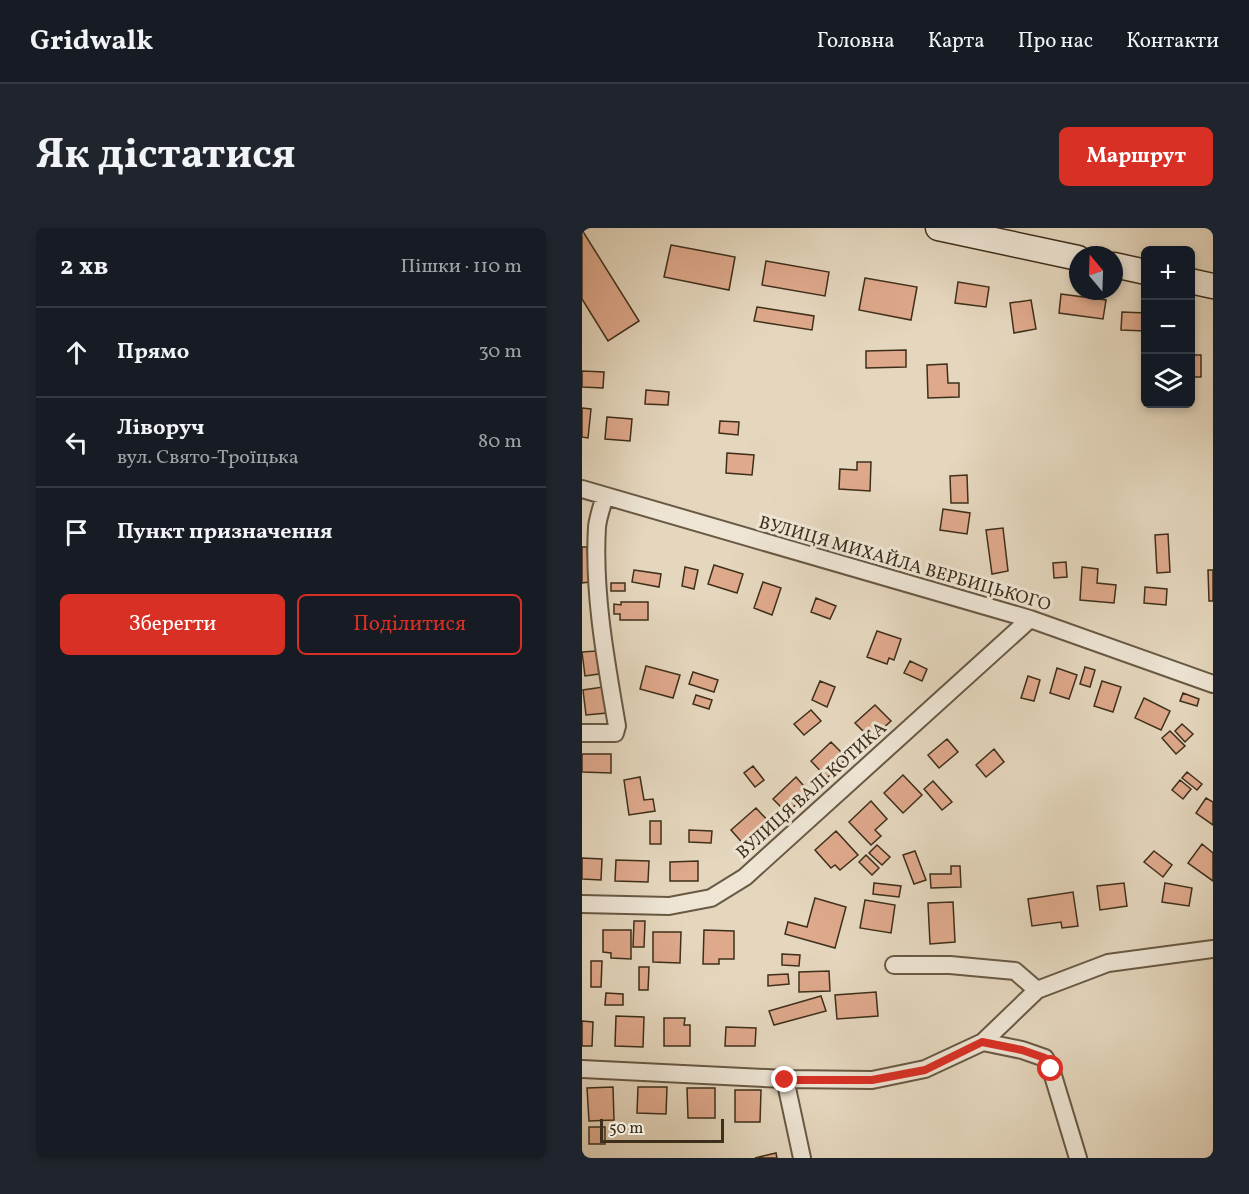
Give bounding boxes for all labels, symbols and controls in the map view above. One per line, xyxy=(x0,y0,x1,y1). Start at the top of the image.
text: Gridwalk xyxy=(30,22,153,61)
text: Головна xyxy=(817,27,895,56)
text: Карта xyxy=(928,27,985,56)
text: Про нас xyxy=(1018,27,1093,56)
text: Контакти xyxy=(1126,27,1219,56)
text: Як дістатися xyxy=(36,127,296,186)
button: Маршрут xyxy=(1059,127,1213,186)
north arrow xyxy=(1069,246,1123,300)
map controls xyxy=(1141,246,1195,408)
button: + xyxy=(1141,246,1195,300)
text: 2 хв xyxy=(60,249,108,285)
text: Пішки · 110 m xyxy=(401,253,522,281)
button: − xyxy=(1141,300,1195,354)
icon: ahead xyxy=(60,336,93,369)
text: Прямо xyxy=(117,337,189,368)
text: 30 m xyxy=(478,338,522,366)
button: layers xyxy=(1141,354,1195,408)
text: Ліворуч xyxy=(117,413,204,444)
icon: left xyxy=(60,426,93,459)
text: 80 m xyxy=(478,428,522,456)
text: вул. Свято-Троїцька xyxy=(117,444,299,472)
street label: ВУЛИЦЯ МИХАЙЛА ВЕРБИЦЬКОГО xyxy=(756,511,1054,618)
icon: arrive xyxy=(60,516,93,549)
text: Пункт призначення xyxy=(117,517,333,548)
button: Зберегти xyxy=(60,594,285,655)
button: Поділитися xyxy=(297,594,522,655)
street label: ВУЛИЦЯ ВАЛІ КОТИКА xyxy=(731,716,893,866)
route start xyxy=(1037,1055,1063,1081)
route end xyxy=(771,1066,797,1092)
scale bar xyxy=(600,1116,724,1144)
text: 50 m xyxy=(609,1118,643,1140)

